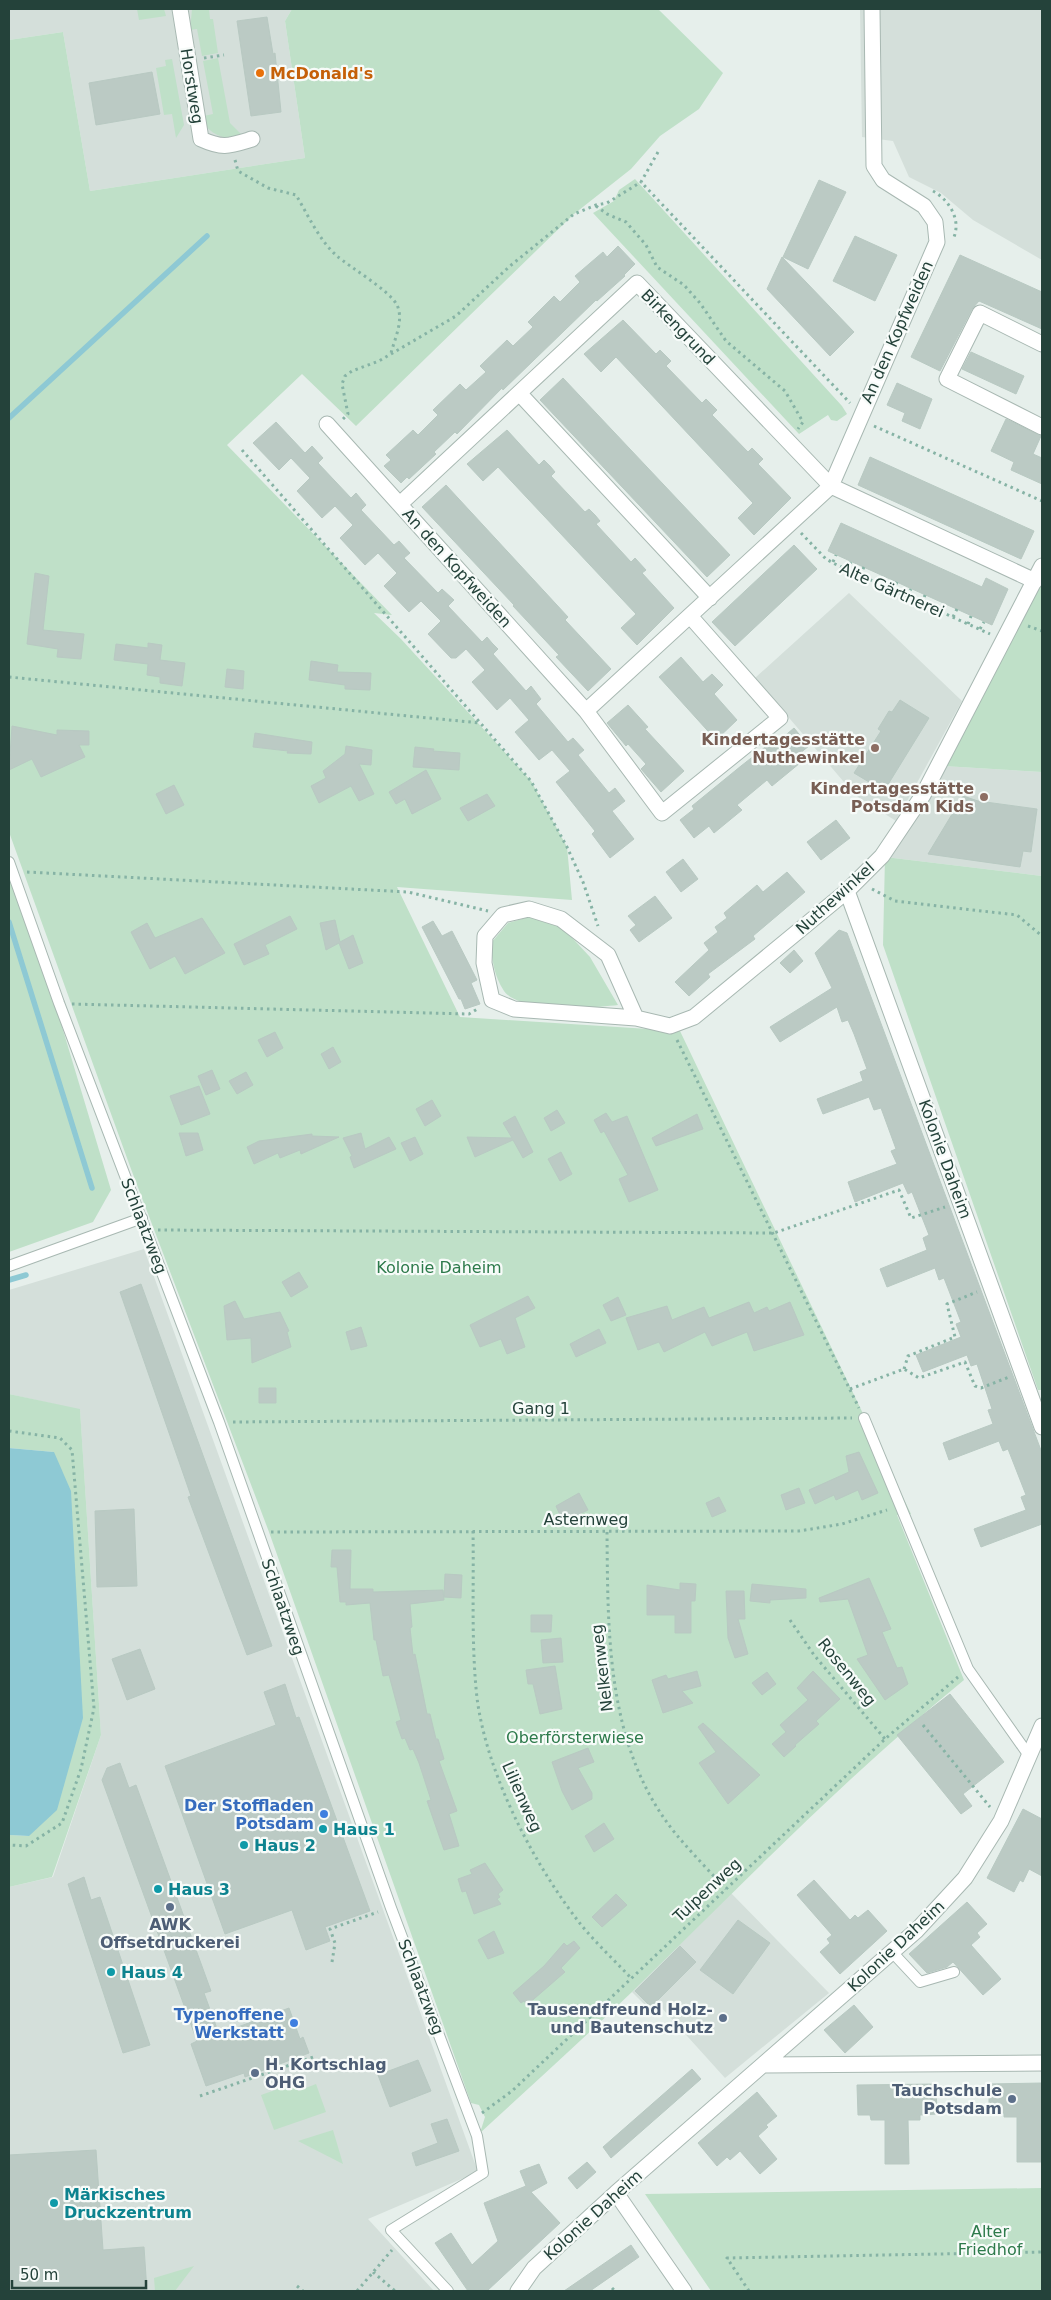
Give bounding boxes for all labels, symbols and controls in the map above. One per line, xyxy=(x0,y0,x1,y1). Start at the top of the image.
street label: Horstweg xyxy=(177,47,207,125)
place label: McDonald's xyxy=(270,64,373,83)
marker: McDonald's xyxy=(254,67,266,79)
street label: An den Kopfweiden xyxy=(857,258,937,406)
street label: Birkengrund xyxy=(637,285,719,369)
street label: An den Kopfweiden xyxy=(398,504,516,632)
street label: Alte Gärtnerei xyxy=(837,559,947,621)
place label: Kindertagesstätte Nuthewinkel xyxy=(701,730,865,767)
marker: Kindertagesstätte Nuthewinkel xyxy=(869,742,881,754)
place label: Kindertagesstätte Potsdam Kids xyxy=(810,779,974,816)
marker: Kindertagesstätte Potsdam Kids xyxy=(978,791,990,803)
street label: Nuthewinkel xyxy=(792,858,878,938)
street label: Kolonie Daheim xyxy=(915,1097,975,1221)
street label: Schlaatzweg xyxy=(117,1175,171,1277)
park label: Kolonie Daheim xyxy=(376,1258,502,1277)
street label: Gang 1 xyxy=(512,1399,570,1418)
street label: Asternweg xyxy=(544,1510,628,1529)
street label: Schlaatzweg xyxy=(258,1556,308,1658)
street label: Nelkenweg xyxy=(587,1623,617,1713)
street label: Rosenweg xyxy=(814,1634,880,1710)
park label: Oberförsterwiese xyxy=(506,1728,644,1747)
street label: Lilienweg xyxy=(498,1759,546,1835)
place label: Der Stoffladen Potsdam xyxy=(184,1796,314,1833)
marker: Der Stoffladen Potsdam xyxy=(318,1808,330,1820)
place label: Haus 1 xyxy=(333,1820,395,1839)
marker: Haus 1 xyxy=(317,1823,329,1835)
place label: Haus 2 xyxy=(254,1836,316,1855)
marker: Haus 2 xyxy=(238,1839,250,1851)
street label: Tulpenweg xyxy=(669,1854,745,1927)
place label: Haus 3 xyxy=(168,1880,230,1899)
marker: Haus 3 xyxy=(152,1883,164,1895)
street label: Kolonie Daheim xyxy=(844,1896,948,1996)
marker: AWK Offsetdruckerei xyxy=(164,1901,176,1913)
place label: AWK Offsetdruckerei xyxy=(100,1915,240,1952)
street label: Schlaatzweg xyxy=(394,1936,448,2038)
place label: Haus 4 xyxy=(121,1963,183,1982)
marker: Haus 4 xyxy=(105,1966,117,1978)
place label: Tausendfreund Holz- und Bautenschutz xyxy=(527,2000,713,2037)
place label: Typenoffene Werkstatt xyxy=(174,2005,284,2042)
marker: Tausendfreund Holz- und Bautenschutz xyxy=(717,2012,729,2024)
marker: Typenoffene Werkstatt xyxy=(288,2017,300,2029)
place label: H. Kortschlag OHG xyxy=(265,2055,387,2092)
marker: H. Kortschlag OHG xyxy=(249,2067,261,2079)
place label: Tauchschule Potsdam xyxy=(892,2081,1002,2118)
marker: Tauchschule Potsdam xyxy=(1006,2093,1018,2105)
street label: Kolonie Daheim xyxy=(540,2166,646,2264)
place label: Märkisches Druckzentrum xyxy=(64,2185,192,2222)
marker: Märkisches Druckzentrum xyxy=(48,2197,60,2209)
park label: Alter Friedhof xyxy=(958,2222,1023,2259)
scale bar xyxy=(12,2258,146,2290)
text: 50 m xyxy=(20,2266,58,2284)

